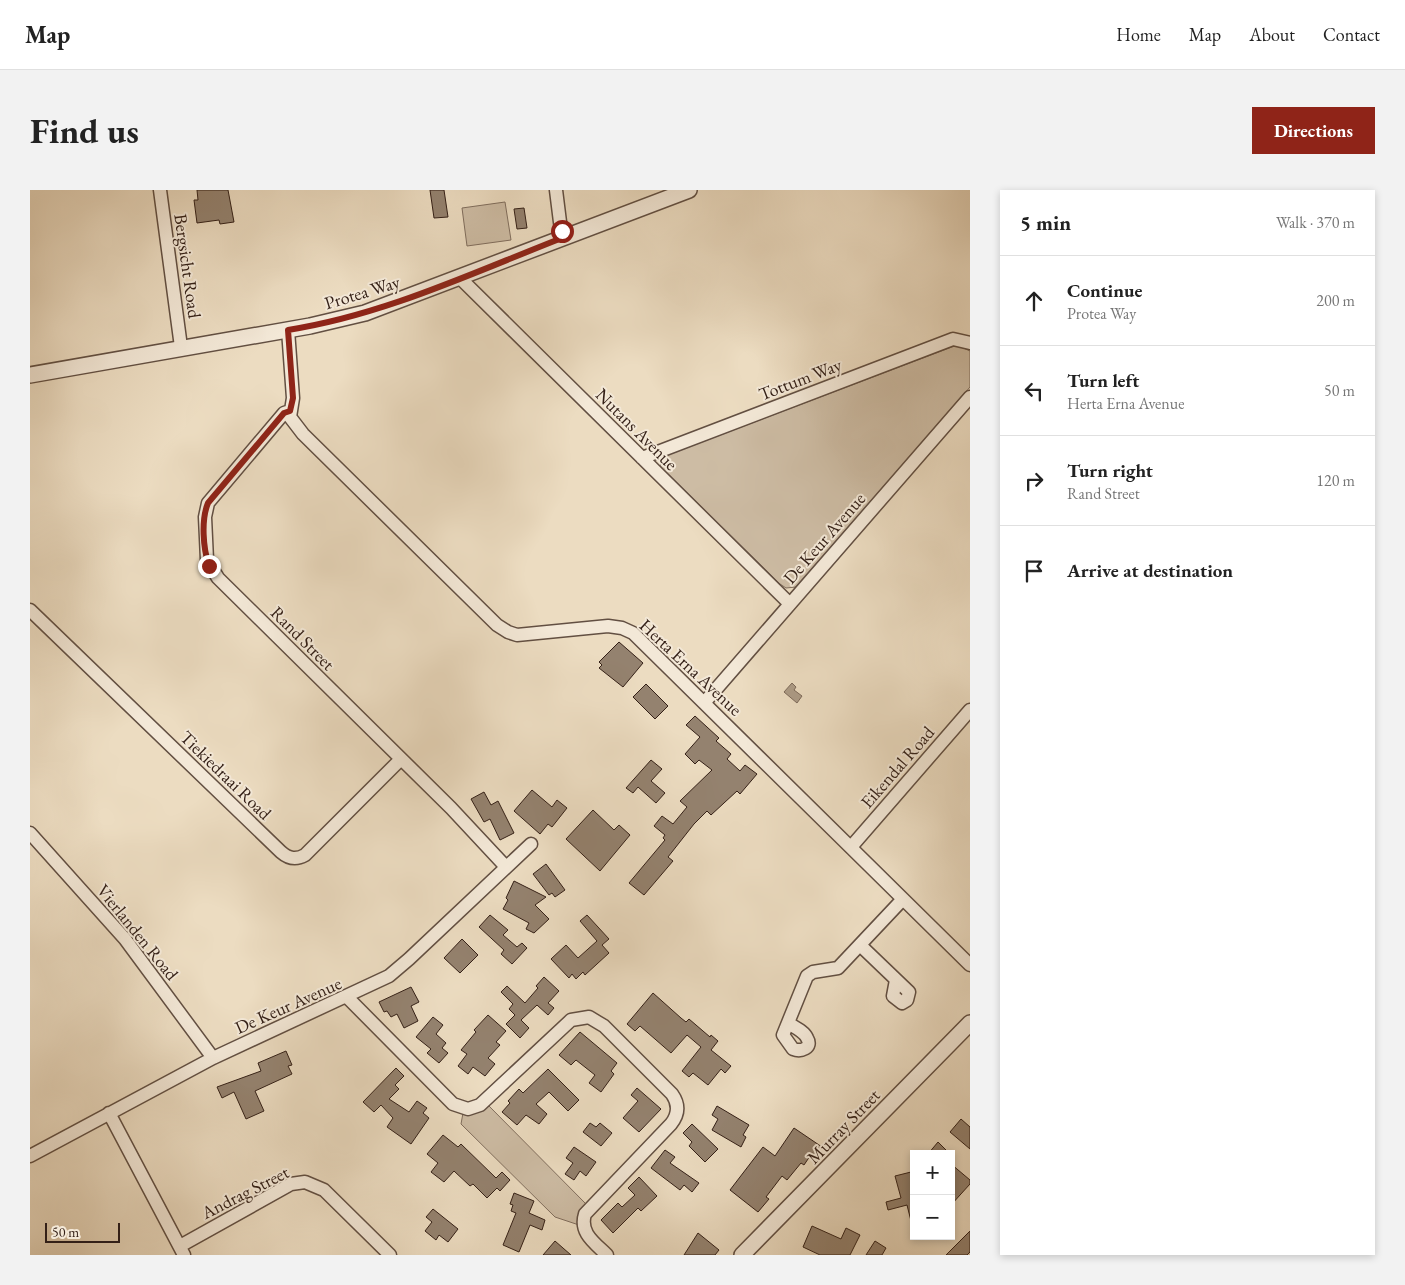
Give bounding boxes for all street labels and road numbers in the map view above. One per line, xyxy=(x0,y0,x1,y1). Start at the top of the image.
street label: Bergsicht Road xyxy=(169,212,207,321)
street label: Protea Way xyxy=(321,270,403,314)
street label: Tottum Way xyxy=(755,353,845,405)
street label: Nutans Avenue xyxy=(591,383,683,475)
street label: De Keur Avenue xyxy=(778,487,870,589)
street label: Rand Street xyxy=(266,601,340,675)
street label: Herta Erna Avenue xyxy=(635,614,747,720)
street label: Eikendal Road xyxy=(855,721,940,813)
street label: Tiekiedraai Road xyxy=(175,726,277,825)
street label: Vierlanden Road xyxy=(92,879,184,985)
street label: De Keur Avenue xyxy=(231,971,345,1039)
street label: Murray Street xyxy=(801,1083,885,1168)
street label: Andrag Street xyxy=(196,1160,293,1224)

